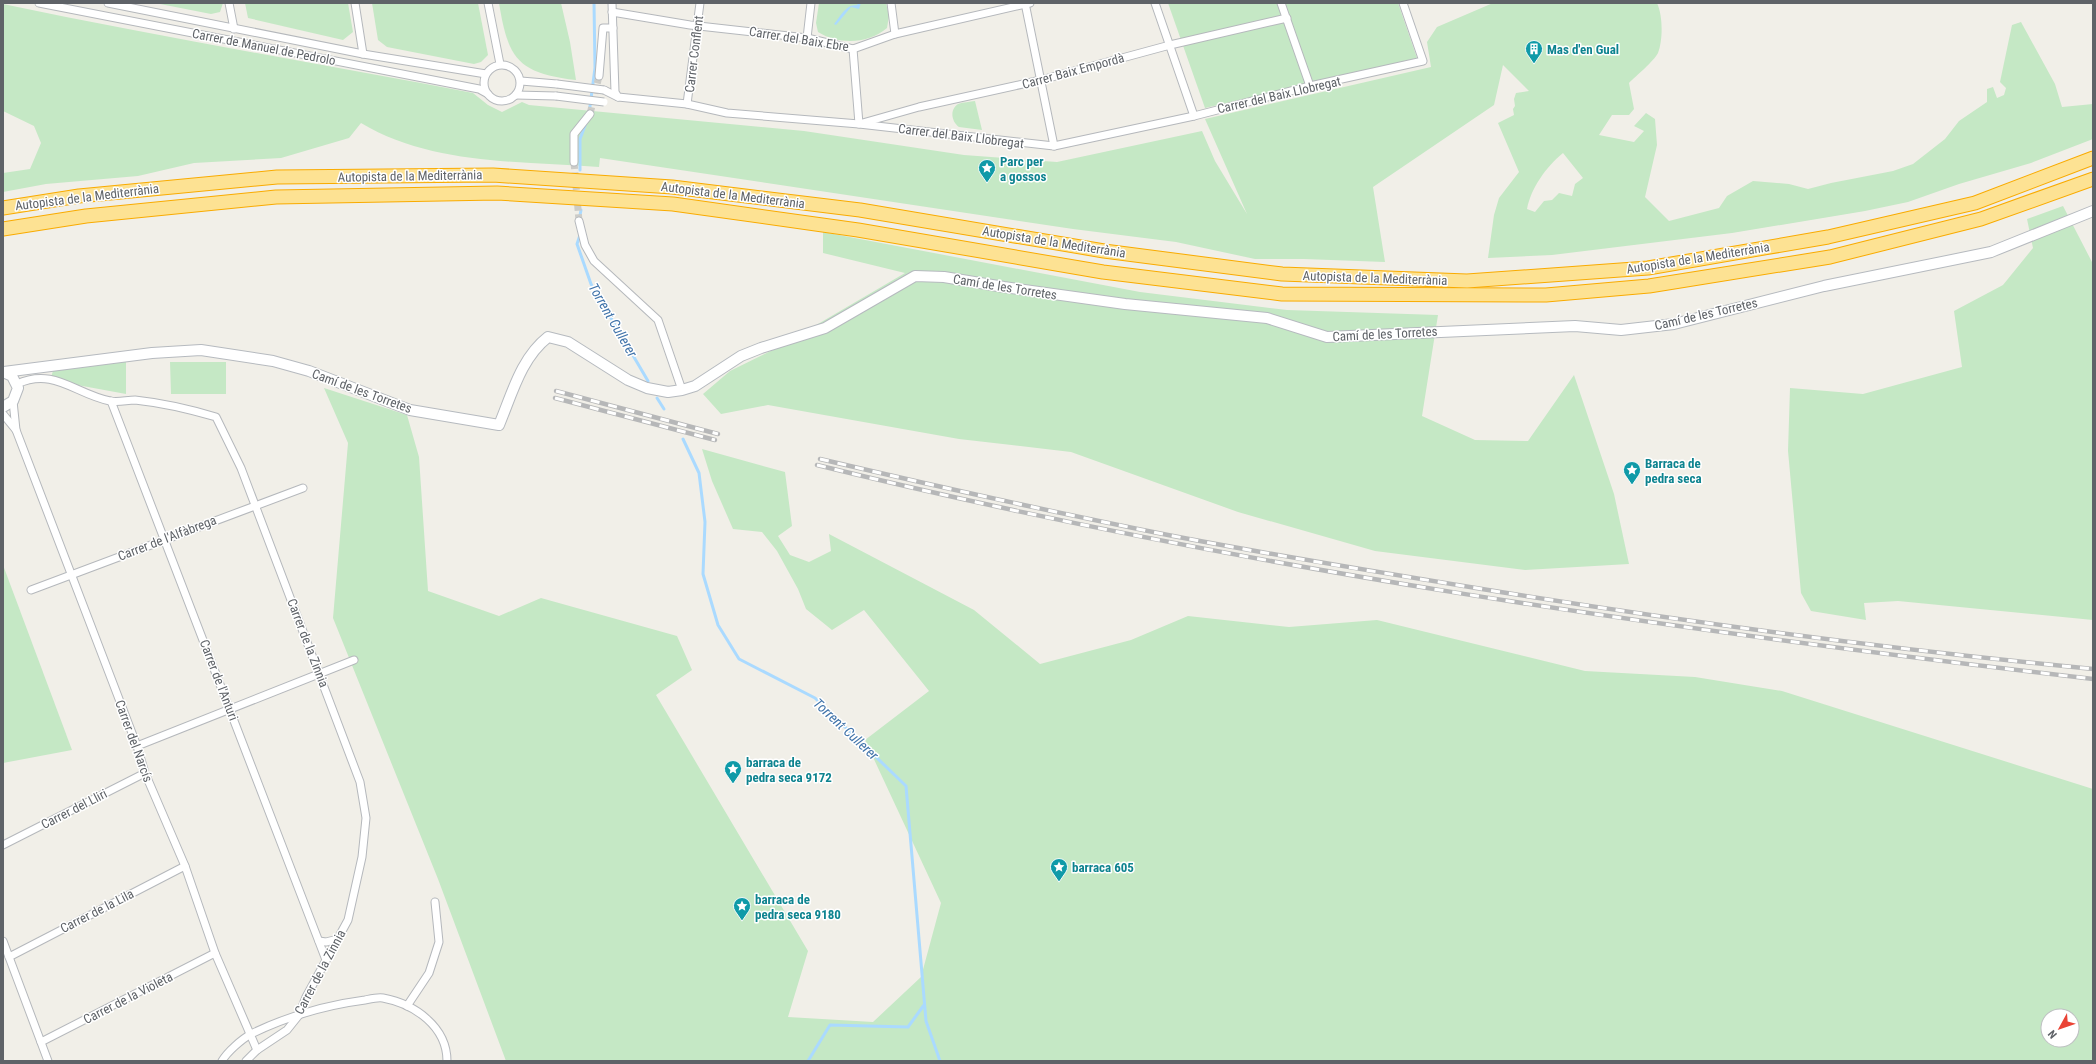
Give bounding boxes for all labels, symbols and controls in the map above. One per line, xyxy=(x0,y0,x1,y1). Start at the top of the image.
street label: Carrer Conflent xyxy=(682,15,706,93)
street label: Carrer del Baix Ebre xyxy=(748,24,850,54)
street label: Carrer de Manuel de Pedrolo xyxy=(191,26,337,68)
building icon: Mas d'en Gual xyxy=(1524,39,1544,64)
place label: Mas d'en Gual xyxy=(1547,42,1619,57)
street label: Carrer Baix Empordà xyxy=(1020,50,1126,92)
street label: Carrer del Baix Llobregat xyxy=(1216,73,1342,117)
street label: Carrer del Baix Llobregat xyxy=(897,121,1025,151)
place label: Parc per a gossos xyxy=(1000,154,1046,184)
place icon: Parc per a gossos xyxy=(977,158,997,183)
street label: Autopista de la Mediterrània xyxy=(338,167,482,185)
street label: Autopista de la Mediterrània xyxy=(660,179,806,211)
street label: Autopista de la Mediterrània xyxy=(14,181,160,213)
street label: Autopista de la Mediterrània xyxy=(981,223,1127,261)
street label: Autopista de la Mediterrània xyxy=(1625,239,1771,277)
street label: Autopista de la Mediterrània xyxy=(1302,268,1448,288)
street label: Camí de les Torretes xyxy=(952,271,1058,303)
water label: Torrent Cullerer xyxy=(585,280,641,361)
street label: Camí de les Torretes xyxy=(1653,295,1759,333)
street label: Camí de les Torretes xyxy=(1332,324,1438,344)
street label: Camí de les Torretes xyxy=(310,366,414,416)
place label: Barraca de pedra seca xyxy=(1645,456,1702,486)
place icon: Barraca de pedra seca xyxy=(1622,460,1642,485)
street label: Carrer de l'Alfàbrega xyxy=(116,512,218,564)
street label: Carrer de la Zinnia xyxy=(284,597,332,689)
street label: Carrer de l'Anturi xyxy=(197,637,241,723)
water label: Torrent Cullerer xyxy=(810,695,882,764)
street label: Carrer del Narcís xyxy=(112,698,156,784)
place label: barraca de pedra seca 9172 xyxy=(746,755,832,785)
place icon: barraca de pedra seca 9172 xyxy=(723,759,743,784)
street label: Carrer del Lliri xyxy=(38,786,110,832)
place icon: barraca 605 xyxy=(1049,857,1069,882)
place label: barraca 605 xyxy=(1072,860,1134,875)
street label: Carrer de la Lila xyxy=(58,886,136,936)
place label: barraca de pedra seca 9180 xyxy=(755,892,841,922)
place icon: barraca de pedra seca 9180 xyxy=(732,896,752,921)
street label: Carrer de la Zinnia xyxy=(291,927,349,1017)
street label: Carrer de la Violeta xyxy=(81,969,175,1027)
north arrow xyxy=(2040,1008,2080,1048)
text: N xyxy=(2045,1027,2060,1041)

